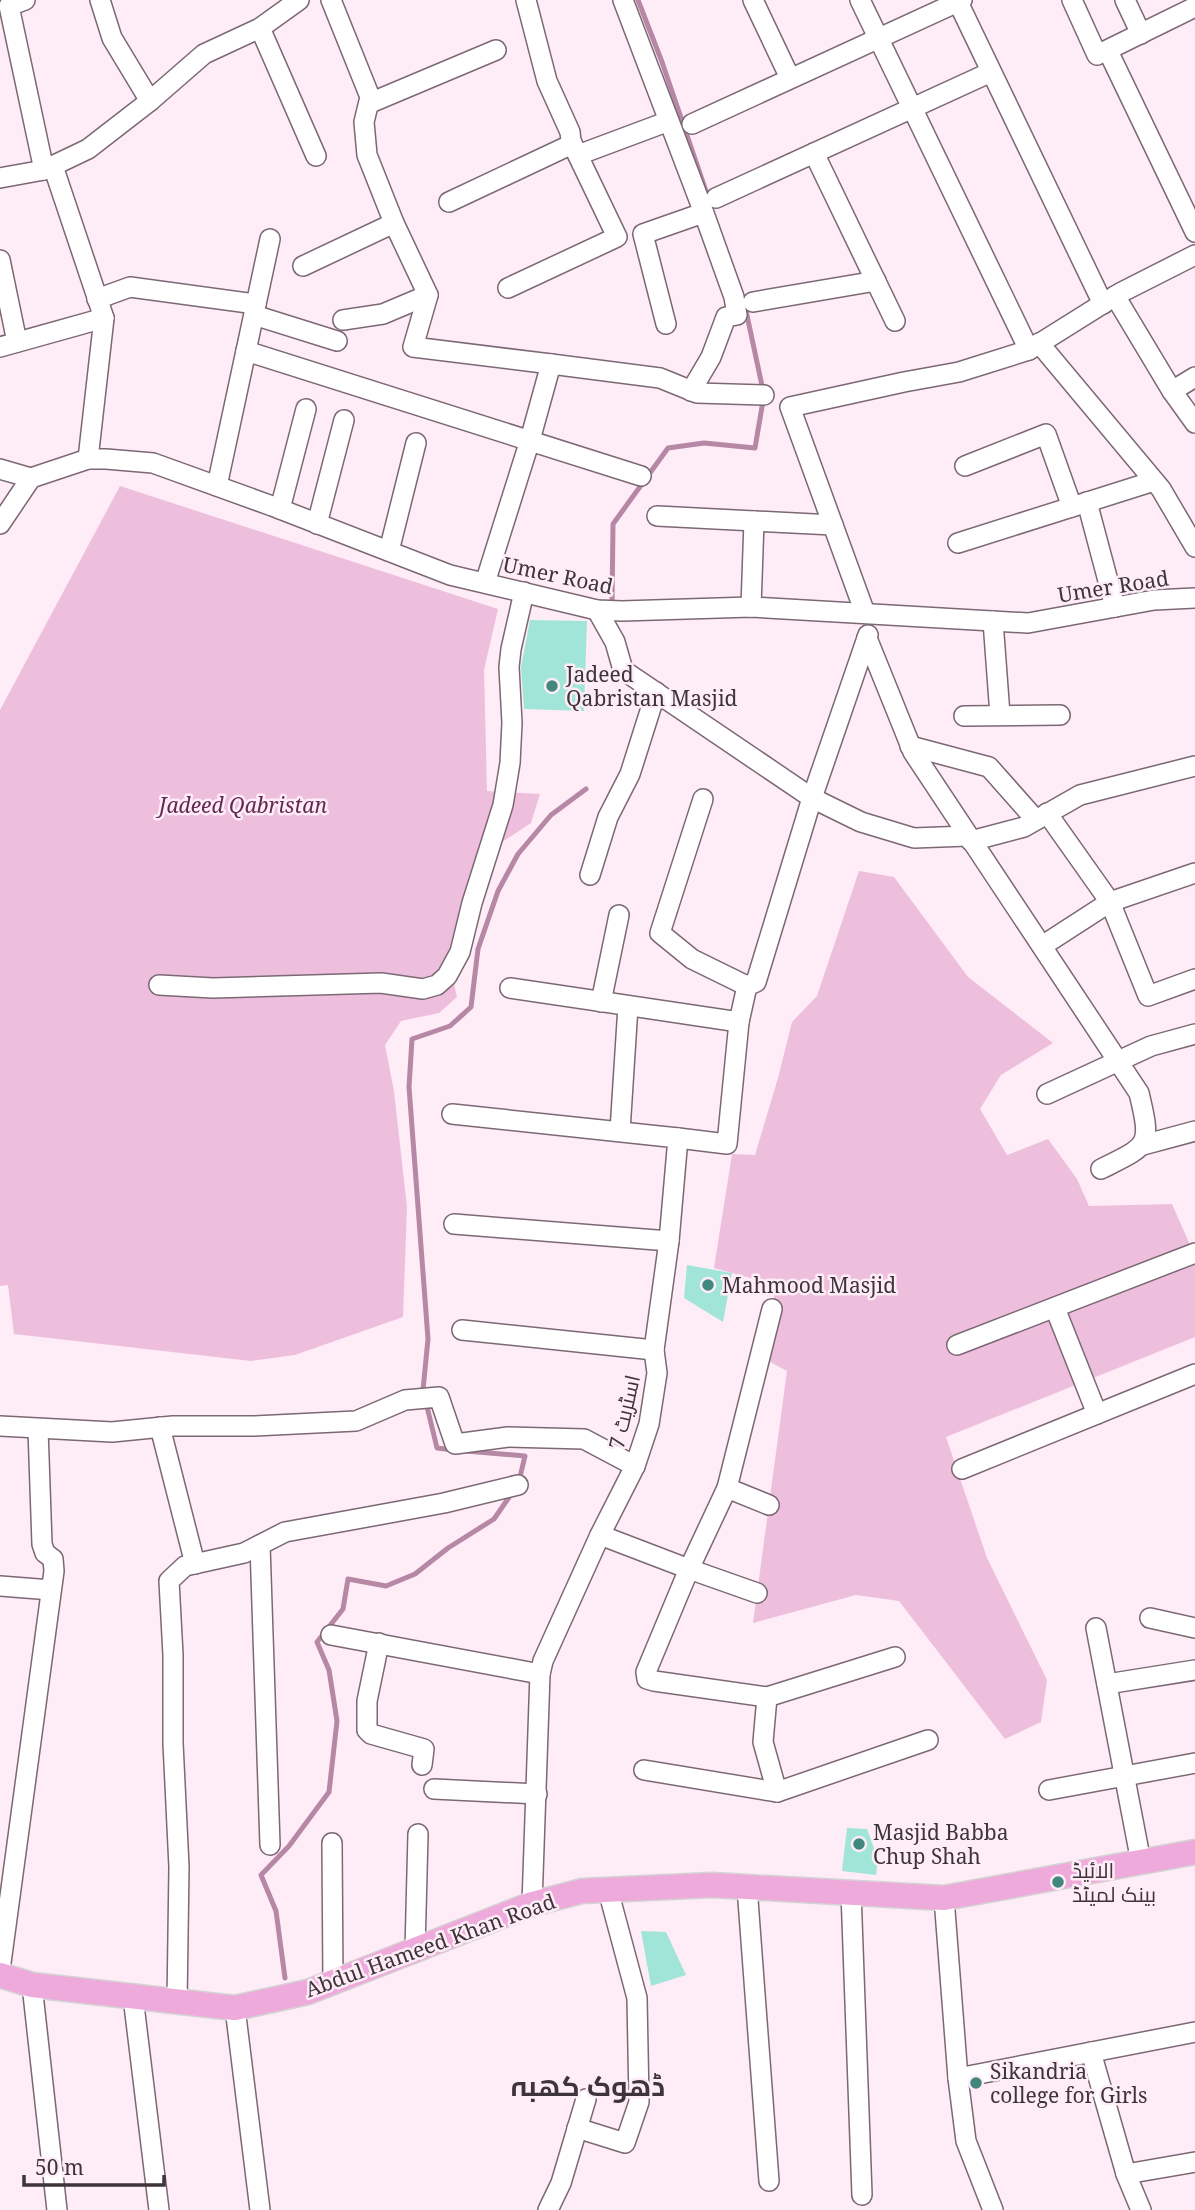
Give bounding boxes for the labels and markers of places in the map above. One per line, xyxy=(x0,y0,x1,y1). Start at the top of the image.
place label: Jadeed Qabristan Masjid xyxy=(565,660,738,712)
marker: Jadeed Qabristan Masjid xyxy=(544,678,560,694)
place label: Mahmood Masjid xyxy=(722,1271,896,1299)
marker: Mahmood Masjid xyxy=(700,1277,716,1293)
place label: Masjid Babba Chup Shah xyxy=(873,1818,1009,1870)
marker: Masjid Babba Chup Shah xyxy=(851,1836,867,1852)
place label: الائیڈ بینک لمیٹڈ xyxy=(1072,1856,1156,1908)
marker: الائیڈ بینک لمیٹڈ xyxy=(1050,1874,1066,1890)
place label: Sikandria college for Girls xyxy=(990,2057,1148,2109)
marker: Sikandria college for Girls xyxy=(968,2075,984,2091)

